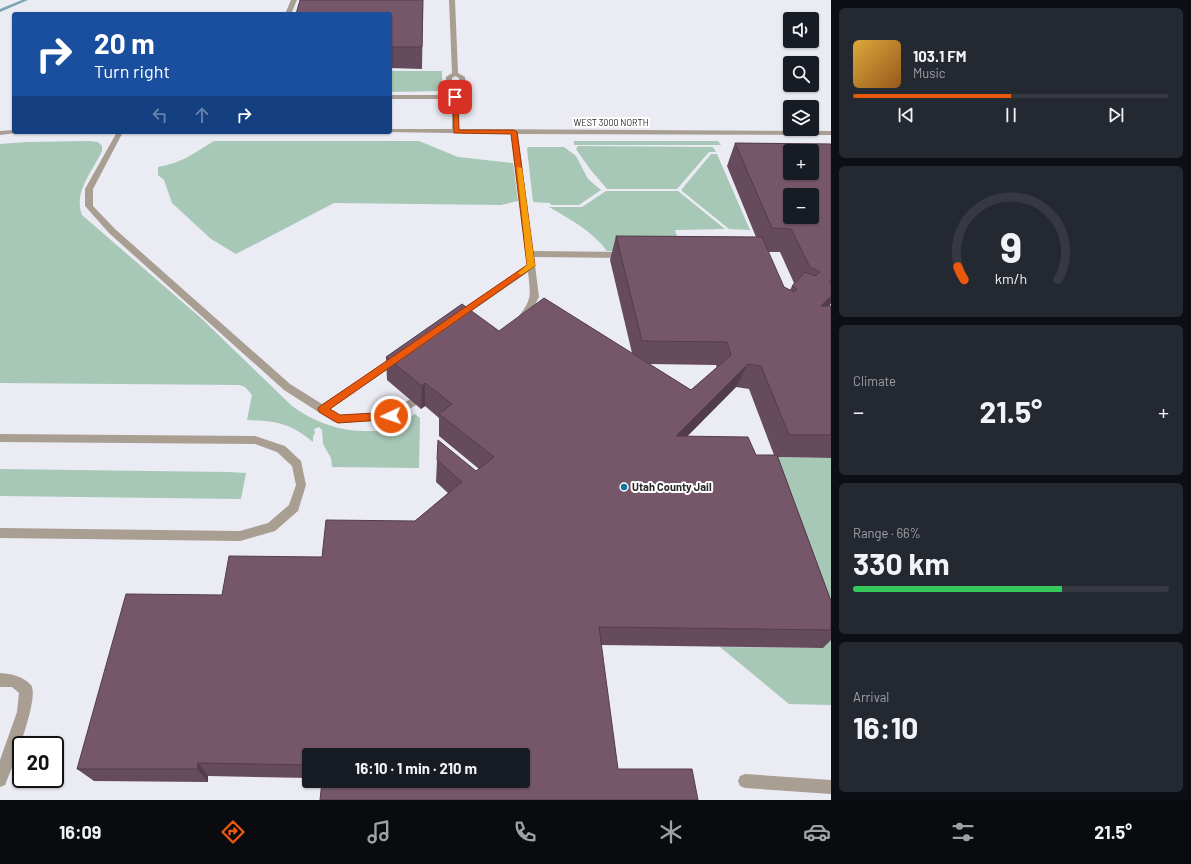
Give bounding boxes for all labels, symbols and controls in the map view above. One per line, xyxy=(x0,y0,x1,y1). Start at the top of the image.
map controls xyxy=(783,12,819,224)
button: sound xyxy=(783,12,819,48)
text: 20 m xyxy=(94,26,155,60)
icon: right xyxy=(28,28,80,80)
text: 103.1 FM xyxy=(913,47,966,65)
button: search xyxy=(783,56,819,92)
text: Turn right xyxy=(94,60,170,82)
text: Music xyxy=(913,65,946,81)
pin xyxy=(438,80,472,114)
icon: arrive xyxy=(444,86,466,108)
button: layers xyxy=(783,100,819,136)
icon: left xyxy=(149,104,171,126)
icon: ahead xyxy=(191,104,213,126)
icon: right xyxy=(233,104,255,126)
icon: previous xyxy=(895,104,917,126)
icon: pause xyxy=(1000,104,1022,126)
icon: next xyxy=(1105,104,1127,126)
street label: WEST 3000 NORTH xyxy=(573,117,649,128)
button: + xyxy=(783,144,819,180)
button: − xyxy=(783,188,819,224)
text: 9 xyxy=(1000,220,1022,270)
text: km/h xyxy=(995,269,1027,286)
text: Climate xyxy=(853,373,896,389)
text: 21.5° xyxy=(980,393,1042,429)
position arrow xyxy=(370,395,412,437)
text: − xyxy=(853,398,864,424)
text: + xyxy=(1158,398,1169,424)
place label: Utah County Jail xyxy=(632,480,712,493)
marker: Utah County Jail xyxy=(619,482,629,492)
text: Range · 66% xyxy=(853,525,921,541)
text: 330 km xyxy=(853,545,950,581)
text: Arrival xyxy=(853,689,889,705)
text: 16:10 xyxy=(853,709,918,745)
speed limit sign: 20 xyxy=(12,736,64,788)
text: 16:10 · 1 min · 210 m xyxy=(355,759,477,777)
icon: directions xyxy=(219,818,247,846)
icon: music xyxy=(365,818,393,846)
icon: phone xyxy=(511,818,539,846)
icon: climate xyxy=(657,818,685,846)
icon: car xyxy=(803,818,831,846)
icon: filters xyxy=(949,818,977,846)
text: 16:09 xyxy=(59,821,101,843)
text: 21.5° xyxy=(1094,821,1132,843)

